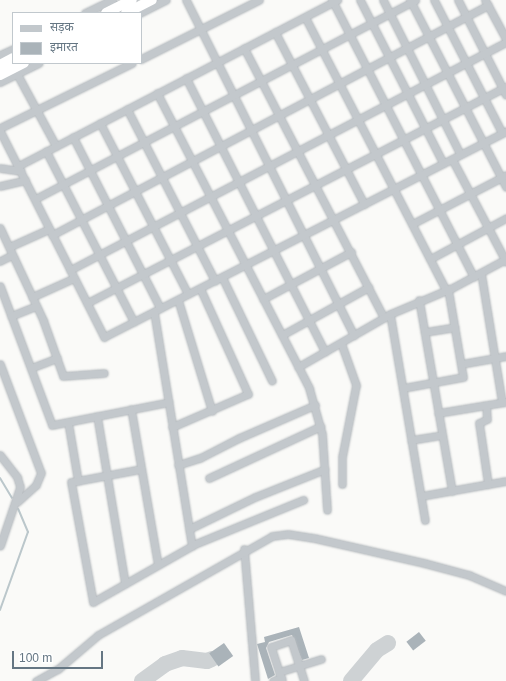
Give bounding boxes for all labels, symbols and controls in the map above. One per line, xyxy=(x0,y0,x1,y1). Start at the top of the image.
legend xyxy=(12,12,142,64)
text: सड़क xyxy=(50,20,74,34)
text: इमारत xyxy=(50,40,78,54)
scale bar xyxy=(14,643,105,669)
text: 100 m xyxy=(19,651,52,665)

